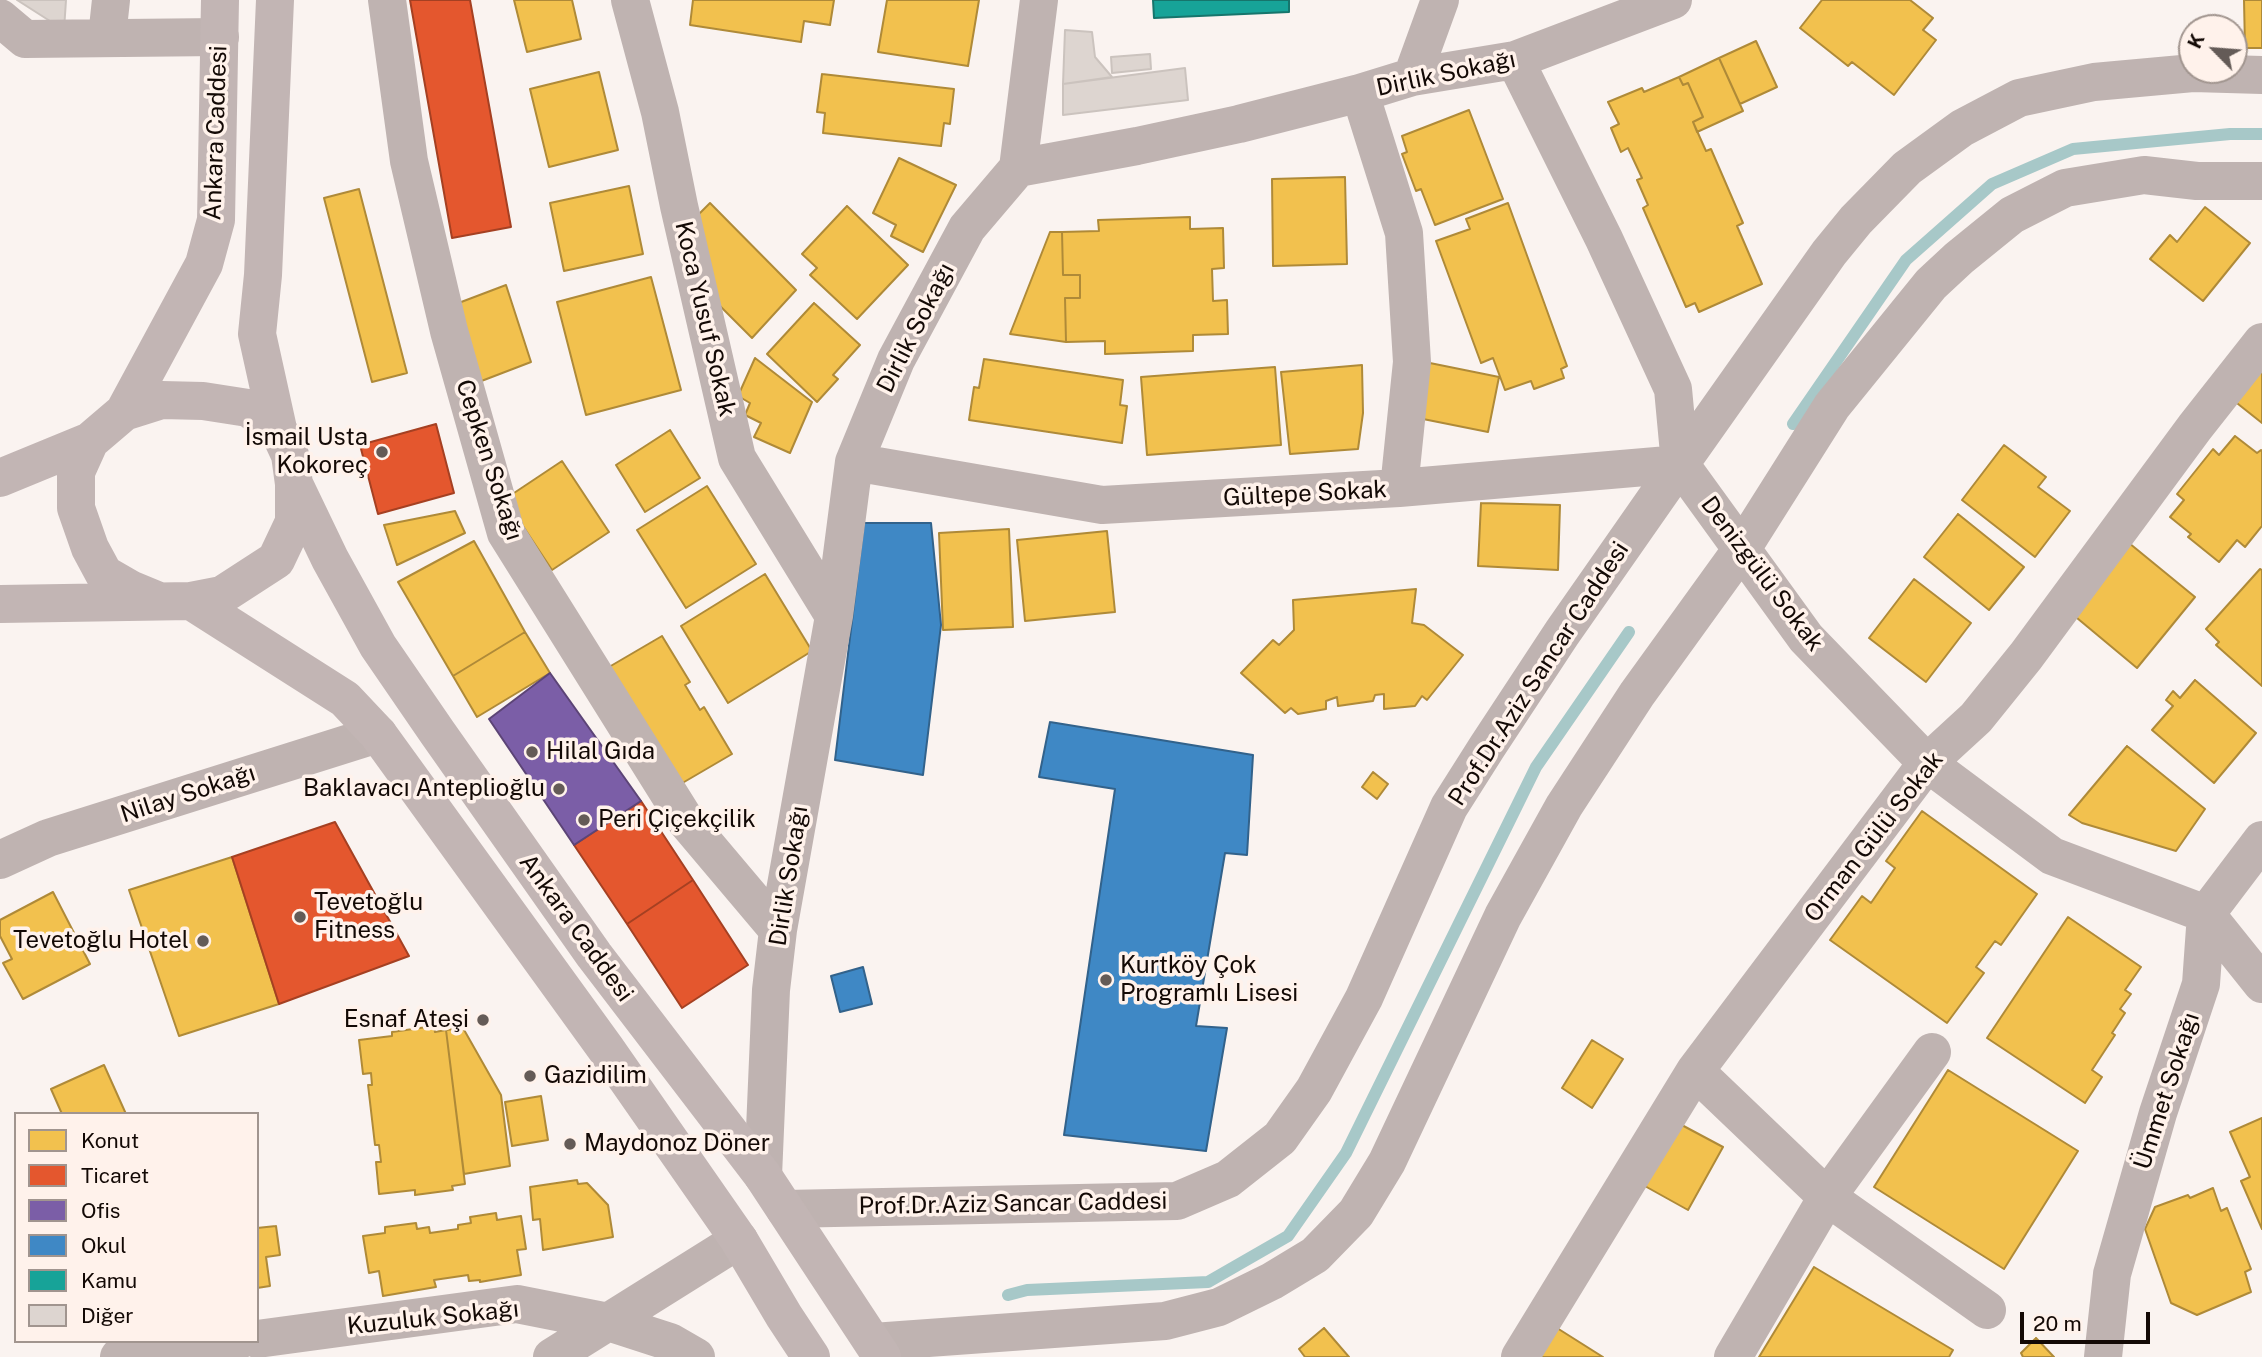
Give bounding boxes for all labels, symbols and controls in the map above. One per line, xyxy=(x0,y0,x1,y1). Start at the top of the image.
north arrow xyxy=(2178,14,2248,84)
text: K xyxy=(2183,30,2209,52)
street label: Ankara Caddesi xyxy=(199,45,233,221)
street label: Dirlik Sokağı xyxy=(1374,45,1518,103)
street label: Koca Yusuf Sokak xyxy=(669,219,741,419)
street label: Dirlik Sokağı xyxy=(871,258,961,398)
street label: Cepken Sokağı xyxy=(449,376,529,544)
place label: İsmail Usta Kokoreç xyxy=(245,424,368,480)
marker: İsmail Usta Kokoreç xyxy=(374,444,390,460)
street label: Gültepe Sokak xyxy=(1222,475,1388,513)
street label: Denizgülü Sokak xyxy=(1694,491,1830,657)
street label: Prof.Dr.Aziz Sancar Caddesi xyxy=(1443,537,1635,811)
place label: Hilal Gıda xyxy=(546,738,655,766)
marker: Hilal Gıda xyxy=(524,744,540,760)
street label: Orman Gülü Sokak xyxy=(1799,746,1949,928)
street label: Nilay Sokağı xyxy=(117,759,259,829)
place label: Baklavacı Anteplioğlu xyxy=(303,775,545,803)
marker: Baklavacı Anteplioğlu xyxy=(551,781,567,797)
street label: Dirlik Sokağı xyxy=(764,804,814,948)
place label: Peri Çiçekçilik xyxy=(598,806,756,834)
marker: Peri Çiçekçilik xyxy=(576,812,592,828)
street label: Ankara Caddesi xyxy=(513,849,639,1007)
place label: Tevetoğlu Fitness xyxy=(314,889,423,945)
marker: Tevetoğlu Fitness xyxy=(292,909,308,925)
place label: Tevetoğlu Hotel xyxy=(13,927,189,955)
marker: Tevetoğlu Hotel xyxy=(195,933,211,949)
place label: Kurtköy Çok Programlı Lisesi xyxy=(1120,952,1298,1008)
marker: Kurtköy Çok Programlı Lisesi xyxy=(1098,972,1114,988)
place label: Esnaf Ateşi xyxy=(344,1006,469,1034)
street label: Ümmet Sokağı xyxy=(2128,1009,2206,1173)
marker: Esnaf Ateşi xyxy=(475,1012,491,1028)
place label: Gazidilim xyxy=(544,1062,647,1090)
marker: Gazidilim xyxy=(522,1068,538,1084)
legend xyxy=(14,1112,259,1343)
text: Konut xyxy=(81,1128,139,1153)
place label: Maydonoz Döner xyxy=(584,1130,770,1158)
marker: Maydonoz Döner xyxy=(562,1136,578,1152)
text: Ticaret xyxy=(81,1163,149,1188)
street label: Prof.Dr.Aziz Sancar Caddesi xyxy=(858,1187,1168,1221)
text: Ofis xyxy=(81,1198,120,1223)
text: Okul xyxy=(81,1233,127,1258)
text: Kamu xyxy=(81,1268,137,1293)
street label: Kuzuluk Sokağı xyxy=(346,1295,520,1341)
scale bar xyxy=(2024,1298,2154,1342)
text: Diğer xyxy=(81,1303,134,1328)
text: 20 m xyxy=(2033,1311,2082,1336)

